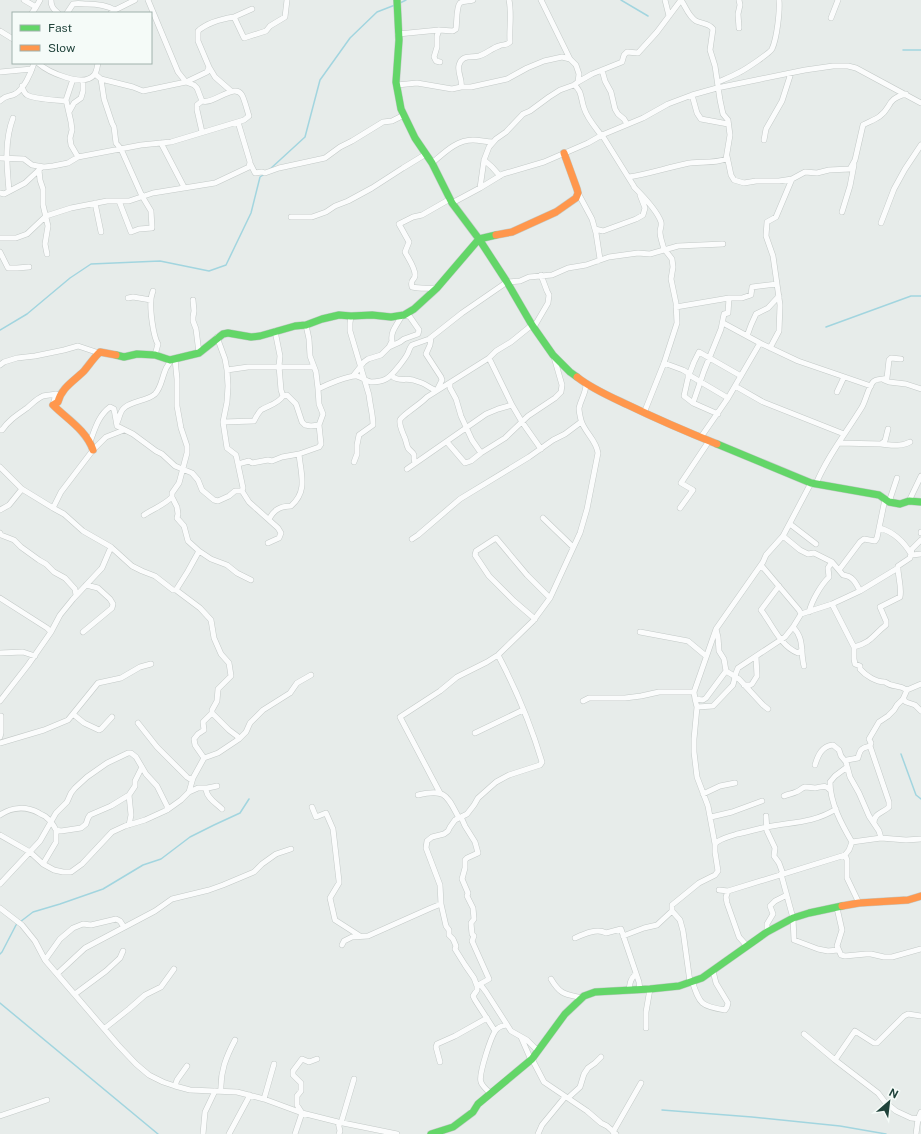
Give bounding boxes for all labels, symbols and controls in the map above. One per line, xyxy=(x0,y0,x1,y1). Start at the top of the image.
legend xyxy=(12,12,152,64)
text: Fast xyxy=(48,21,73,35)
text: Slow xyxy=(48,41,76,55)
north arrow xyxy=(869,1082,909,1122)
text: N xyxy=(887,1086,900,1100)

